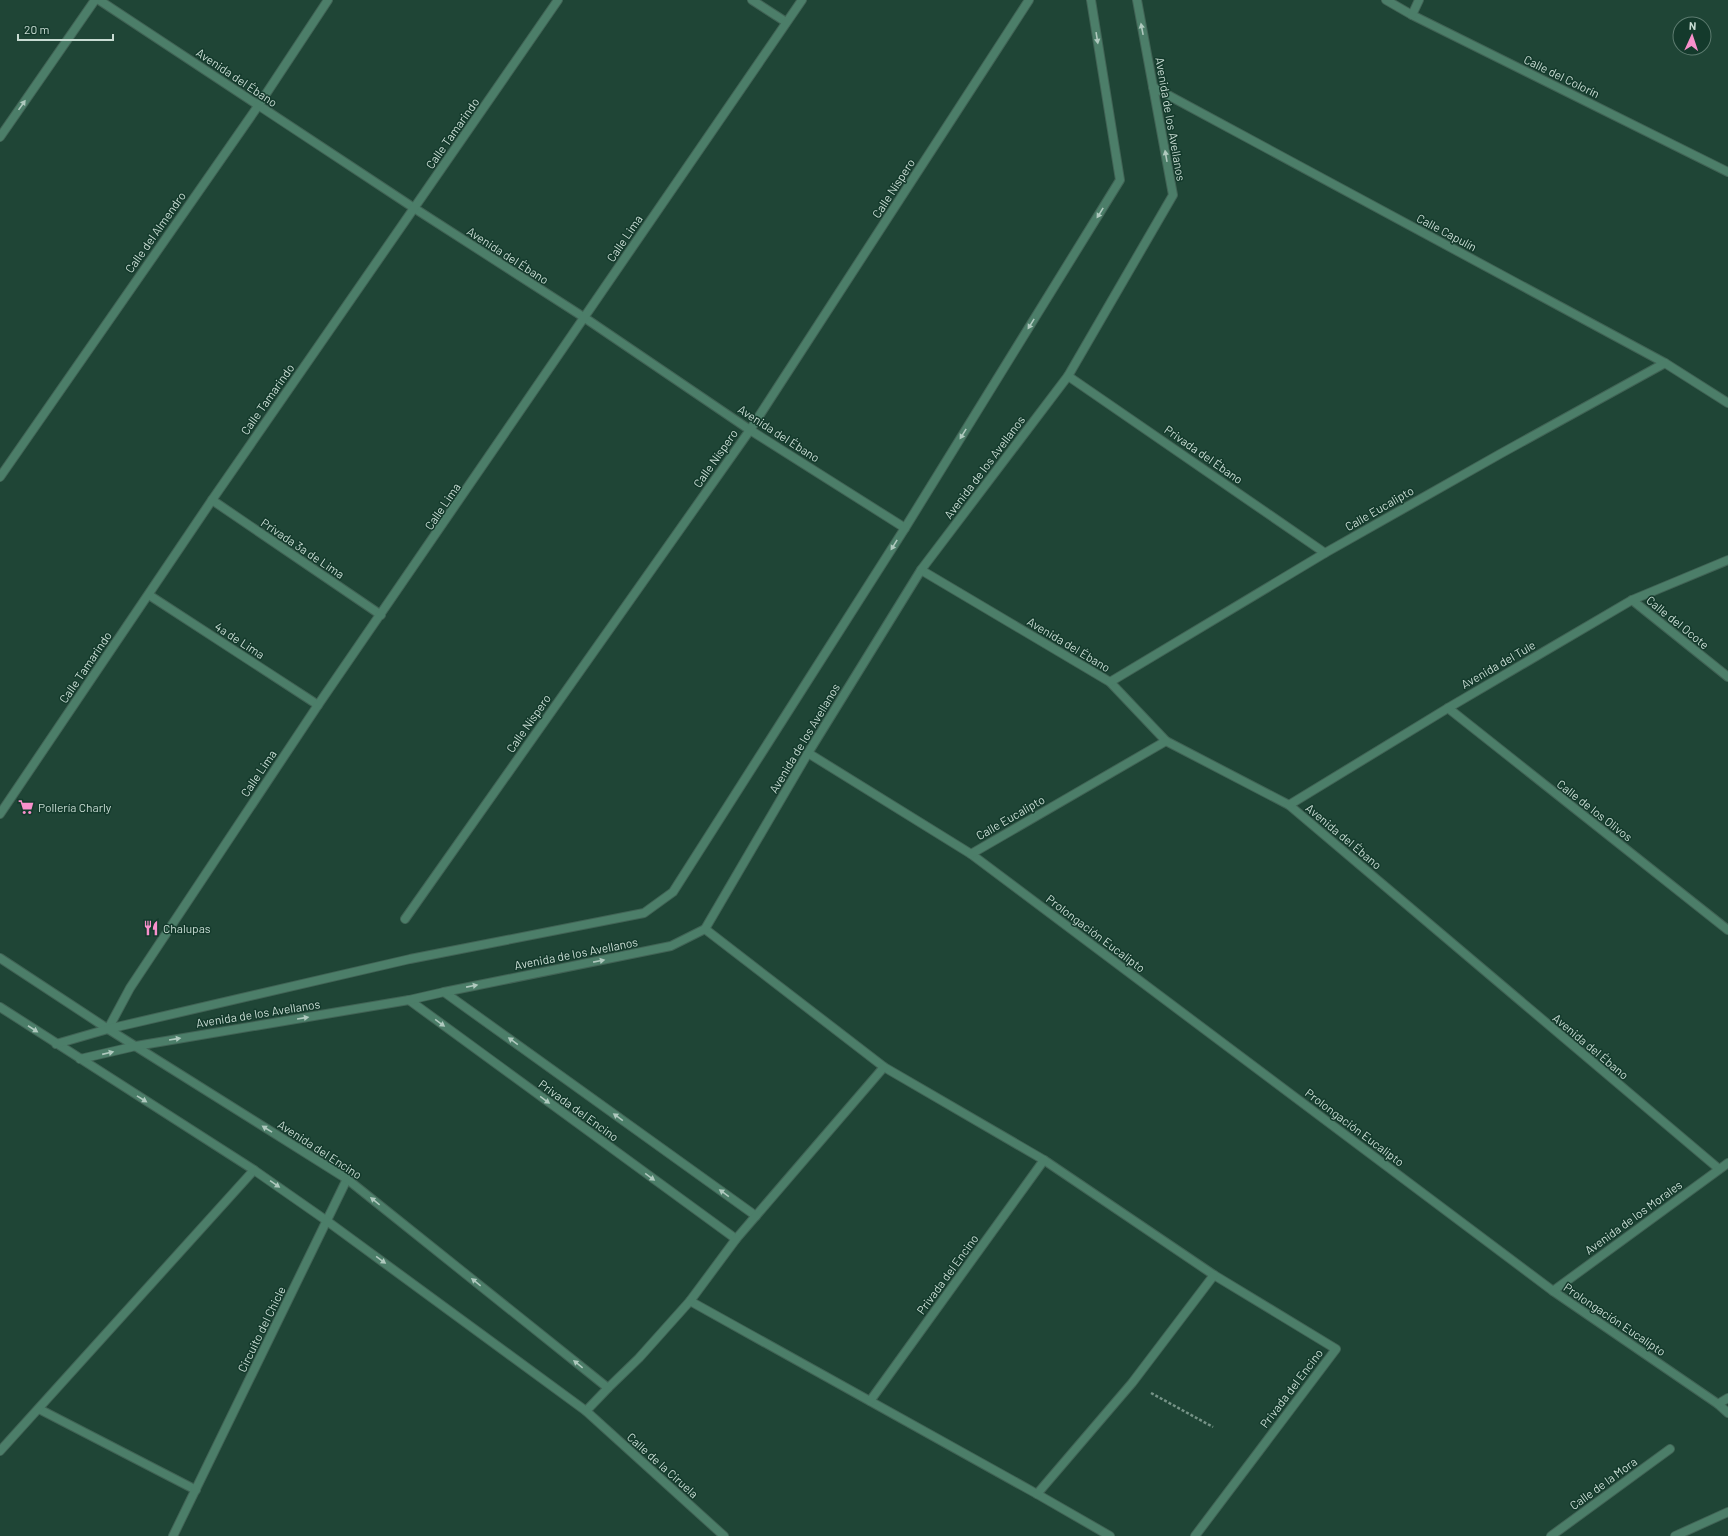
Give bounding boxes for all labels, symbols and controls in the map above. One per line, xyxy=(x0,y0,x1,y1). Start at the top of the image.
scale bar xyxy=(18,16,113,42)
north arrow xyxy=(1672,16,1712,56)
text: N xyxy=(1689,19,1697,32)
text: 20 m xyxy=(24,22,50,36)
one-way arrow xyxy=(1139,22,1145,35)
one-way arrow xyxy=(1094,32,1100,45)
street label: Avenida del Ébano xyxy=(194,45,280,109)
street label: Calle del Colorín xyxy=(1522,52,1602,100)
street label: Avenida de los Avellanos xyxy=(1153,56,1189,182)
street label: Calle Tamarindo xyxy=(422,95,482,171)
one-way arrow xyxy=(18,100,26,110)
one-way arrow xyxy=(1162,150,1168,163)
street label: Calle Níspero xyxy=(869,156,917,220)
street label: Calle del Almendro xyxy=(122,189,188,275)
one-way arrow xyxy=(1096,207,1103,219)
street label: Calle Capulín xyxy=(1415,210,1479,254)
street label: Calle Lima xyxy=(603,212,645,264)
street label: Avenida del Ébano xyxy=(465,223,551,287)
one-way arrow xyxy=(1028,318,1035,330)
street label: Calle Tamarindo xyxy=(237,361,297,437)
street label: Avenida del Ébano xyxy=(736,401,822,465)
street label: Avenida de los Avellanos xyxy=(941,413,1027,521)
street label: Privada del Ébano xyxy=(1162,422,1246,486)
street label: Calle Níspero xyxy=(690,426,740,490)
one-way arrow xyxy=(959,429,967,439)
street label: Calle Lima xyxy=(421,480,463,532)
street label: Calle Eucalipto xyxy=(1342,483,1416,533)
street label: Privada 3a de Lima xyxy=(259,515,347,581)
one-way arrow xyxy=(891,539,898,551)
street label: Calle del Ocote xyxy=(1644,592,1712,652)
street label: Avenida del Ébano xyxy=(1025,614,1113,674)
street label: 4a de Lima xyxy=(213,619,267,661)
street label: Calle Tamarindo xyxy=(56,629,114,705)
street label: Avenida del Tule xyxy=(1458,637,1538,691)
street label: Avenida de los Avellanos xyxy=(766,680,842,795)
street label: Calle Níspero xyxy=(503,691,553,755)
street label: Calle Lima xyxy=(237,747,279,799)
street label: Calle de los Olivos xyxy=(1555,776,1636,844)
street label: Calle Eucalipto xyxy=(973,792,1047,842)
supermarket icon: Pollería Charly xyxy=(17,798,35,816)
place label: Pollería Charly xyxy=(38,800,112,814)
street label: Avenida del Ébano xyxy=(1303,800,1385,872)
street label: Prolongación Eucalipto xyxy=(1044,891,1148,975)
restaurant icon: Chalupas xyxy=(142,919,160,937)
place label: Chalupas xyxy=(163,921,211,935)
street label: Avenida de los Avellanos xyxy=(513,934,639,972)
one-way arrow xyxy=(593,957,605,963)
one-way arrow xyxy=(466,983,478,989)
street label: Avenida de los Avellanos xyxy=(195,996,321,1030)
street label: Avenida del Ébano xyxy=(1550,1010,1632,1082)
one-way arrow xyxy=(297,1015,309,1021)
one-way arrow xyxy=(435,1019,446,1028)
one-way arrow xyxy=(27,1025,39,1032)
one-way arrow xyxy=(168,1036,181,1042)
one-way arrow xyxy=(507,1037,518,1045)
one-way arrow xyxy=(102,1049,114,1055)
street label: Privada del Encino xyxy=(536,1076,622,1144)
street label: Prolongación Eucalipto xyxy=(1303,1085,1407,1169)
one-way arrow xyxy=(136,1095,148,1102)
one-way arrow xyxy=(540,1096,551,1104)
one-way arrow xyxy=(613,1113,624,1121)
street label: Avenida del Encino xyxy=(275,1117,365,1181)
one-way arrow xyxy=(261,1125,273,1132)
one-way arrow xyxy=(645,1173,656,1181)
street label: Avenida de los Morales xyxy=(1582,1177,1684,1257)
one-way arrow xyxy=(270,1180,280,1188)
one-way arrow xyxy=(719,1189,729,1197)
one-way arrow xyxy=(369,1197,380,1206)
street label: Privada del Encino xyxy=(913,1231,981,1317)
one-way arrow xyxy=(375,1256,386,1264)
one-way arrow xyxy=(471,1278,482,1287)
street label: Prolongación Eucalipto xyxy=(1561,1280,1669,1358)
street label: Circuito del Chicle xyxy=(234,1284,288,1374)
street label: Privada del Encino xyxy=(1257,1346,1325,1430)
one-way arrow xyxy=(572,1359,583,1368)
street label: Calle de la Ciruela xyxy=(625,1429,701,1501)
street label: Calle de la Mora xyxy=(1567,1454,1639,1512)

